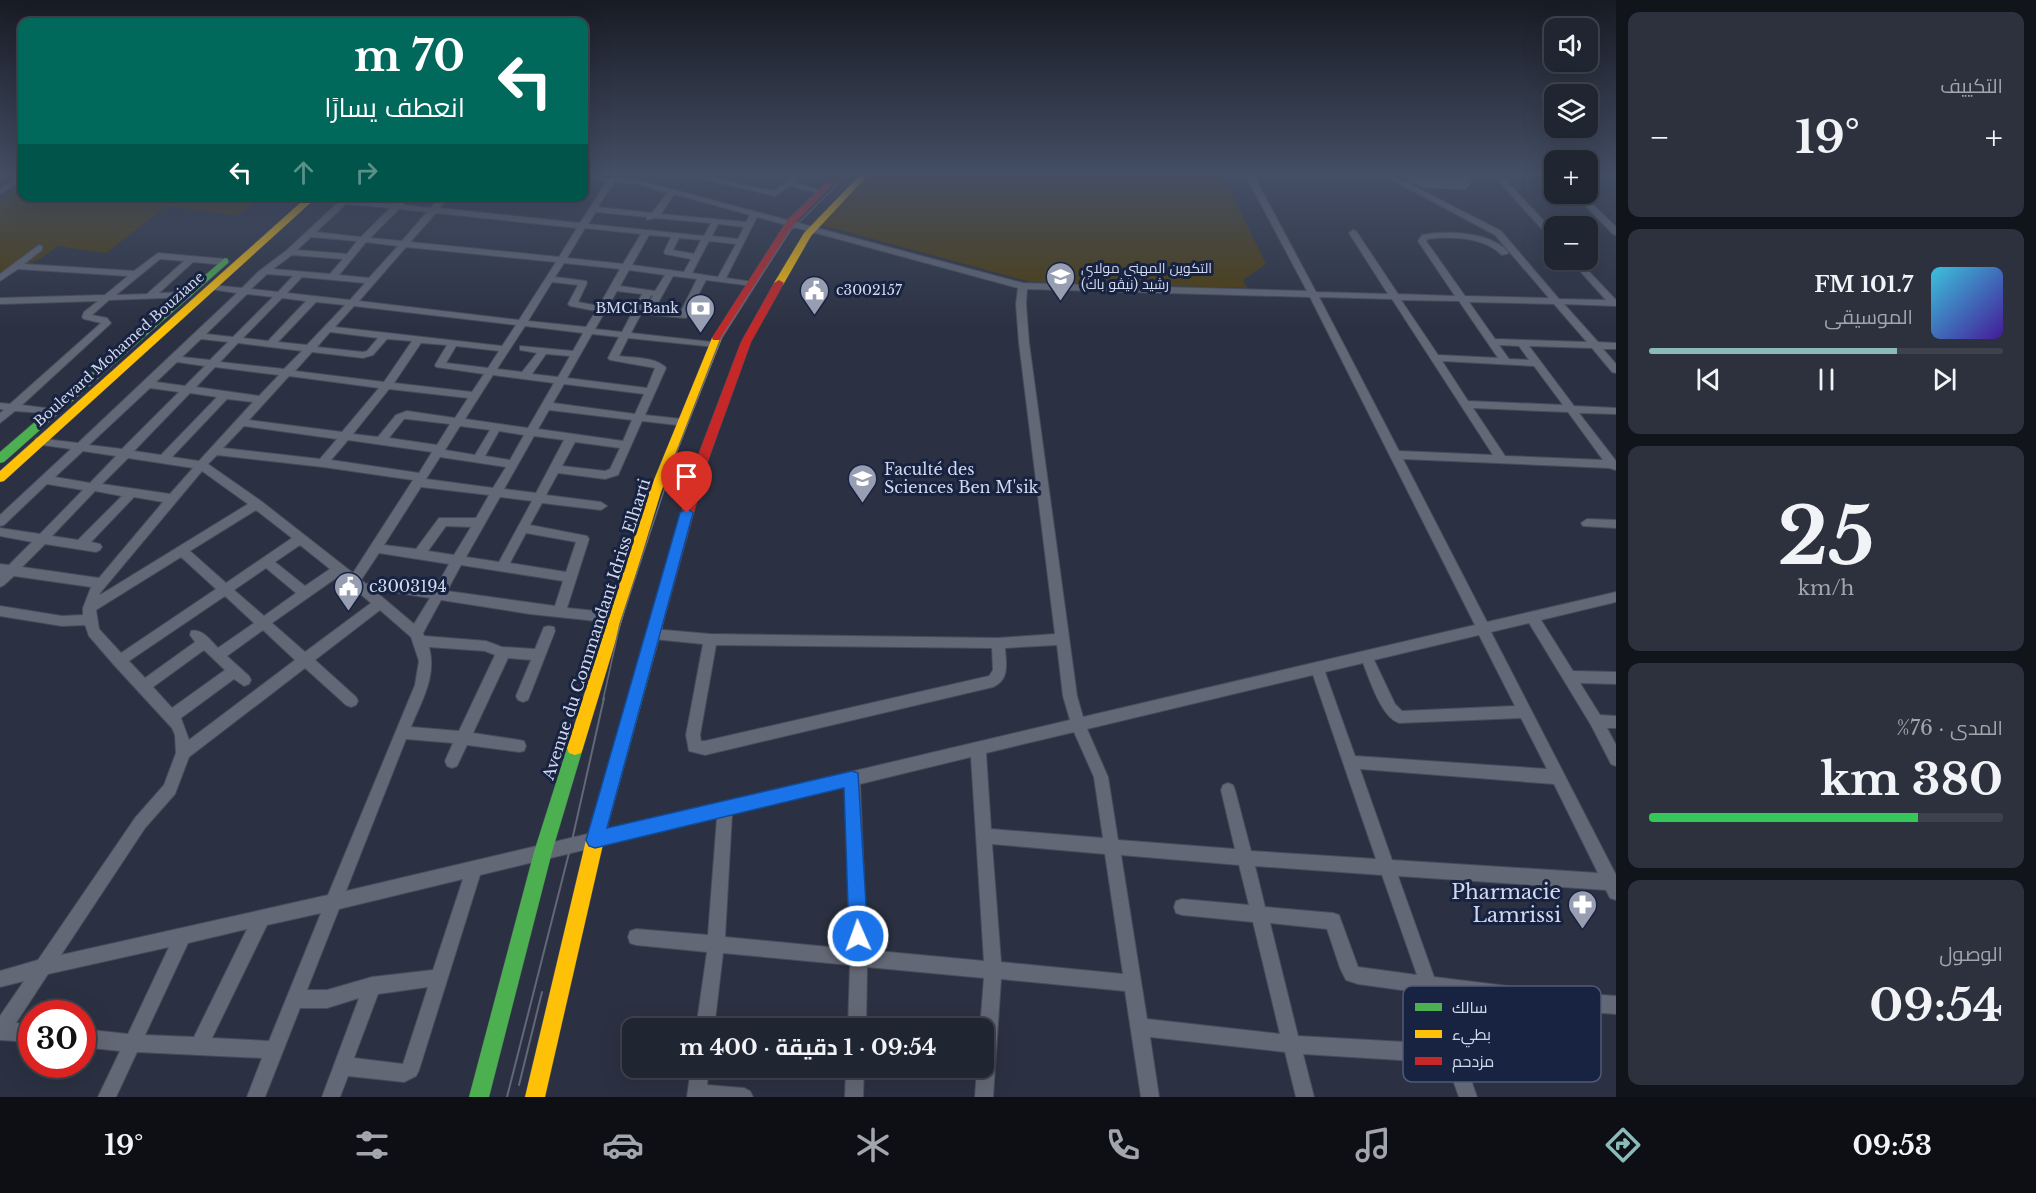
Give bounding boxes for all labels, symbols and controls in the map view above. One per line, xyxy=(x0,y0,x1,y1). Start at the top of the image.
map controls xyxy=(1544,18,1598,270)
button: sound xyxy=(1544,18,1598,72)
text: 70 m xyxy=(354,30,465,82)
icon: left xyxy=(486,42,564,120)
text: التكييف xyxy=(1940,74,2003,98)
button: layers xyxy=(1544,84,1598,138)
text: انعطف يسارًا xyxy=(324,91,465,124)
text: 19° xyxy=(1795,109,1860,165)
text: − xyxy=(1649,117,1670,158)
text: + xyxy=(1985,117,2003,158)
button: + xyxy=(1544,150,1598,204)
icon: left xyxy=(224,156,257,189)
icon: ahead xyxy=(287,156,320,189)
icon: right xyxy=(350,156,383,189)
button: − xyxy=(1544,216,1598,270)
place label: التكوين المهني مولاي رشيد (نيڤو باك) xyxy=(1081,259,1212,293)
school or university icon: التكوين المهني مولاي رشيد (نيڤو باك) xyxy=(1044,260,1076,302)
street label: Boulevard Mohamed Bouziane xyxy=(30,268,208,430)
text: 101.7 FM xyxy=(1814,271,1913,298)
public building icon: c3002157 xyxy=(799,274,831,316)
place label: c3002157 xyxy=(836,281,903,299)
bank icon: BMCI Bank xyxy=(684,292,716,334)
place label: BMCI Bank xyxy=(595,299,679,317)
text: الموسيقى xyxy=(1824,305,1913,329)
icon: previous xyxy=(1692,363,1725,396)
icon: pause xyxy=(1810,363,1843,396)
icon: next xyxy=(1928,363,1961,396)
pin xyxy=(661,451,712,513)
place label: Faculté des Sciences Ben M'sik xyxy=(884,459,1039,497)
icon: arrive xyxy=(670,460,703,493)
school or university icon: Faculté des Sciences Ben M'sik xyxy=(847,462,879,504)
street label: Avenue du Commandant Idriss Elharti xyxy=(537,475,654,783)
text: 25 xyxy=(1777,488,1875,585)
public building icon: c3003194 xyxy=(332,570,364,612)
place label: c3003194 xyxy=(369,576,447,596)
text: km/h xyxy=(1798,576,1854,600)
text: المدى · 76% xyxy=(1896,716,2003,740)
text: 380 km xyxy=(1820,751,2003,807)
place label: Pharmacie Lamrissi xyxy=(1451,880,1561,927)
pharmacy icon: Pharmacie Lamrissi xyxy=(1566,888,1598,930)
position arrow xyxy=(826,904,890,968)
text: الوصول xyxy=(1939,942,2003,966)
text: 09:54 xyxy=(1869,977,2003,1033)
legend xyxy=(1403,986,1601,1082)
text: سالك xyxy=(1452,997,1487,1017)
speed limit sign: 30 xyxy=(18,1000,96,1078)
text: بطيء xyxy=(1452,1024,1491,1048)
text: 09:54 · 1 دقيقة · 400 m xyxy=(680,1034,936,1061)
text: مزدحم xyxy=(1452,1051,1494,1073)
icon: filters xyxy=(351,1124,393,1166)
icon: car xyxy=(602,1124,644,1166)
icon: climate xyxy=(852,1124,894,1166)
icon: phone xyxy=(1102,1124,1144,1166)
icon: music xyxy=(1352,1124,1394,1166)
icon: directions xyxy=(1602,1124,1644,1166)
text: 19° xyxy=(104,1129,143,1162)
text: 09:53 xyxy=(1852,1129,1932,1162)

